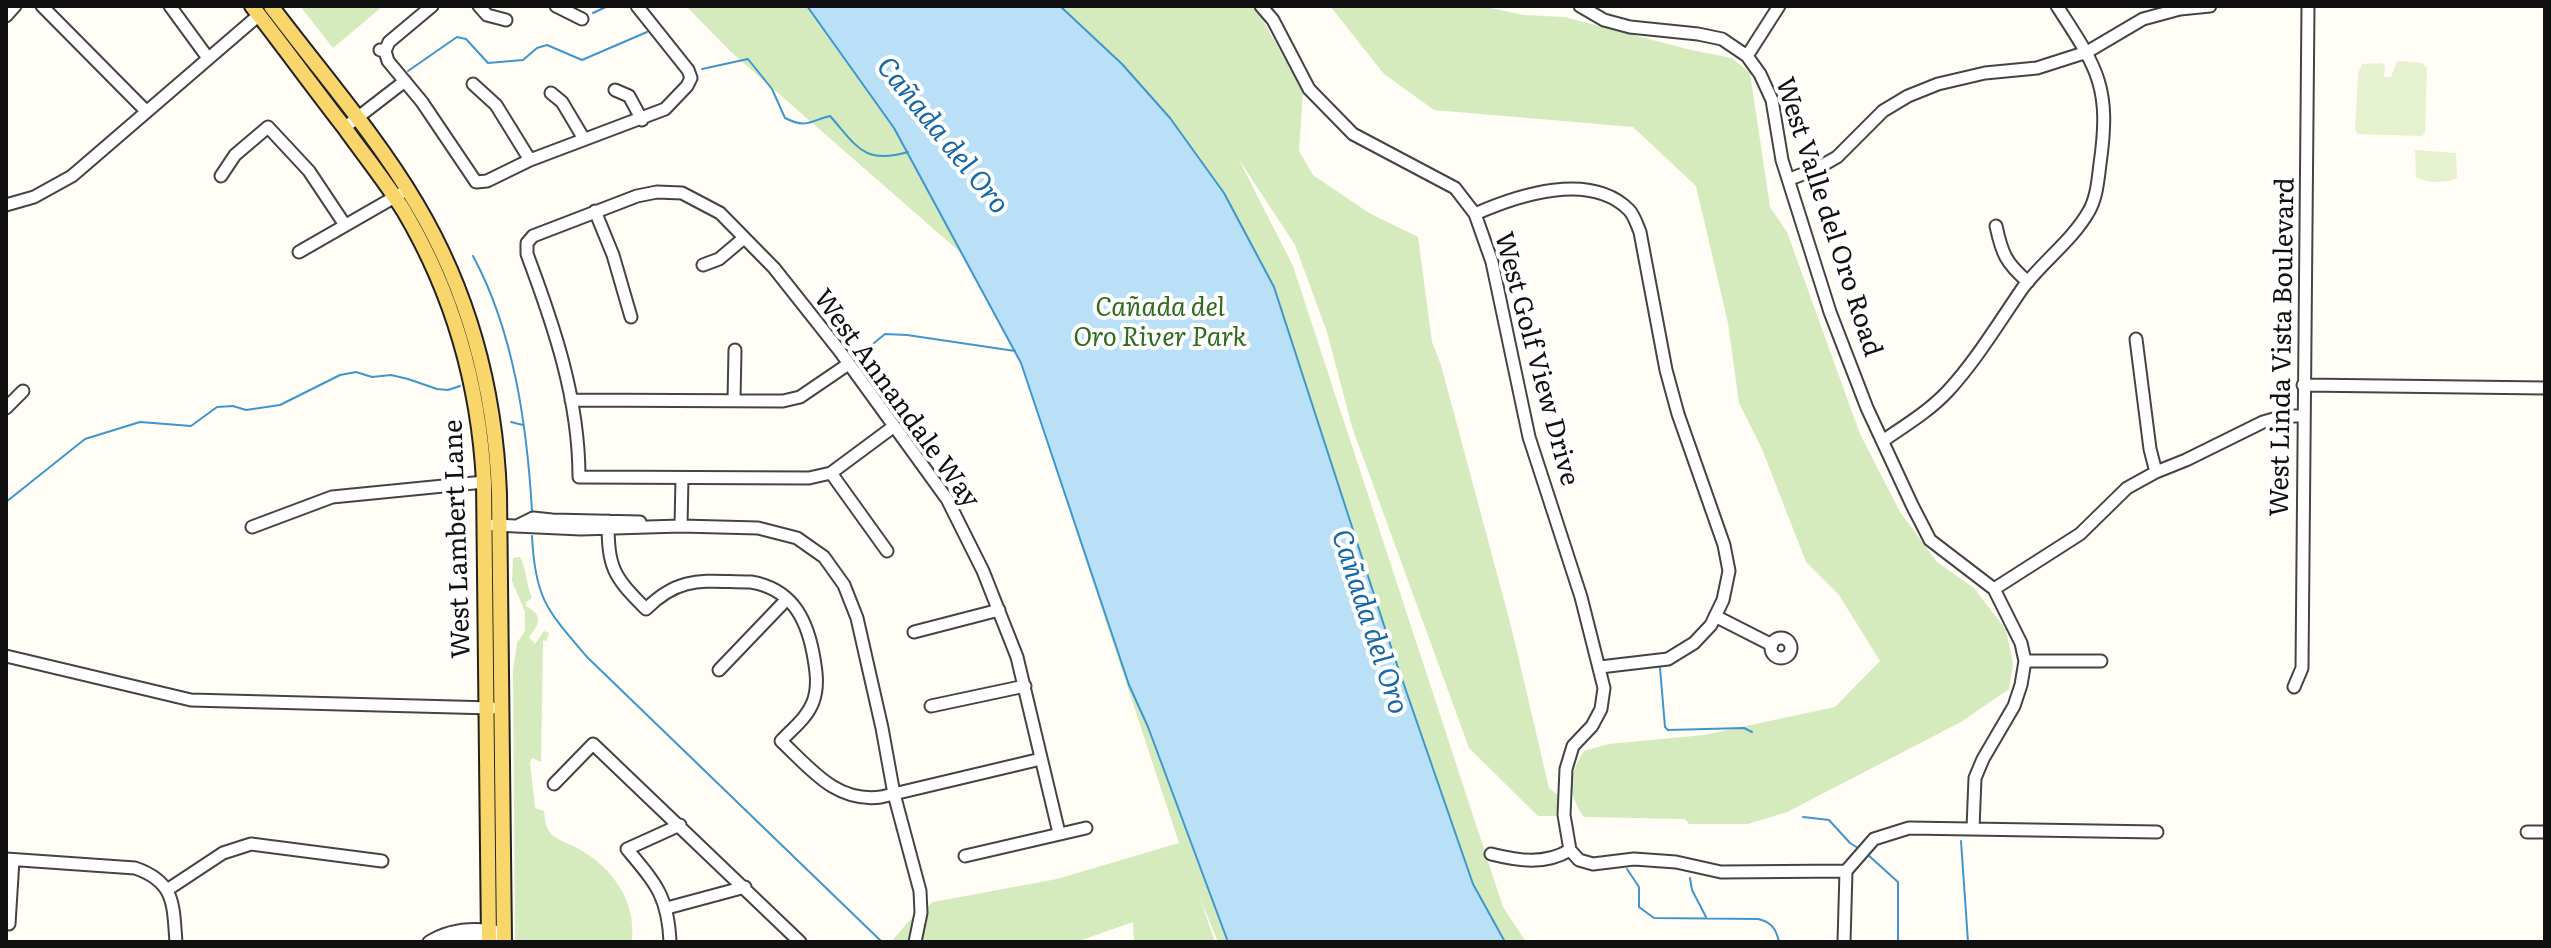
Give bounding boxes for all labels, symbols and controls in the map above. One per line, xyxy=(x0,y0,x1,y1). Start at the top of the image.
water label: Cañada del Oro xyxy=(869,51,1015,221)
street label: West Valle del Oro Road xyxy=(1768,74,1888,360)
street label: West Linda Vista Boulevard xyxy=(2264,177,2302,517)
street label: West Golf View Drive xyxy=(1487,229,1585,489)
street label: West Annandale Way xyxy=(806,284,986,514)
park label: Cañada del Oro River Park xyxy=(1073,292,1247,354)
street label: West Lambert Lane xyxy=(438,419,478,659)
water label: Cañada del Oro xyxy=(1323,526,1415,718)

